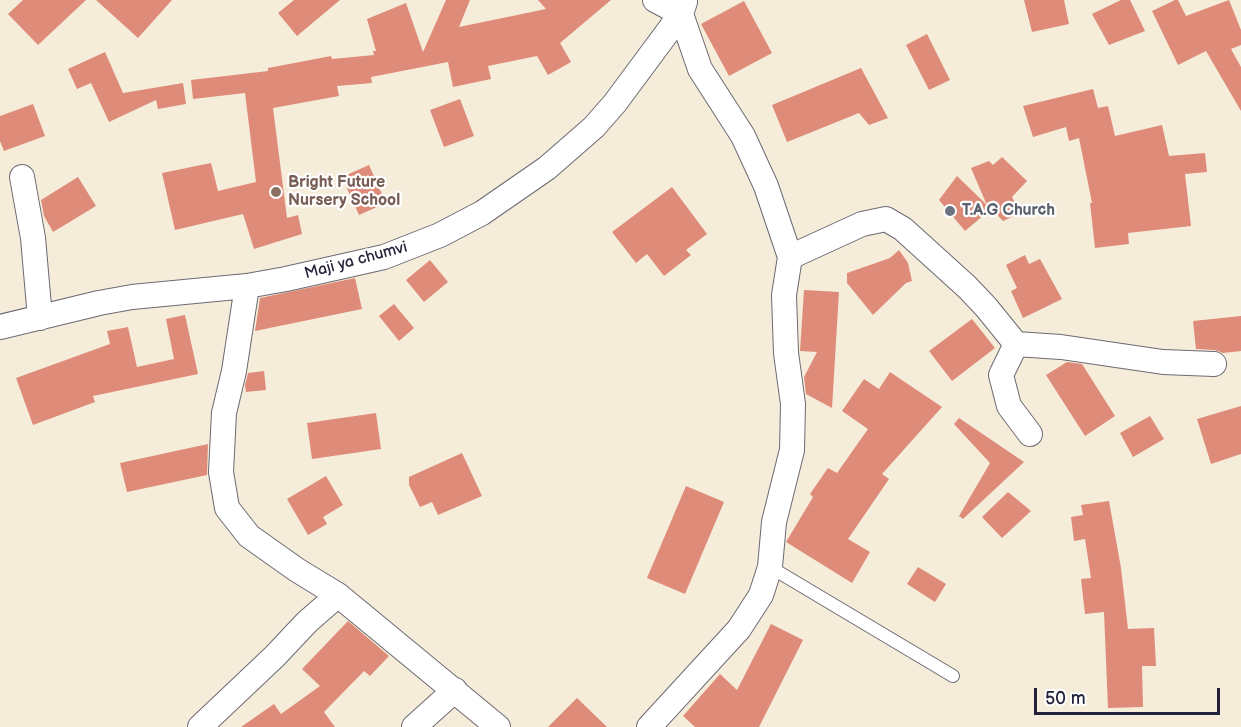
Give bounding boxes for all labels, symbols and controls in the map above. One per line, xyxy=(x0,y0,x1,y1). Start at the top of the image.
place label: Bright Future Nursery School xyxy=(288,173,400,211)
marker: Bright Future Nursery School xyxy=(269,185,283,199)
place label: T.A.G Church xyxy=(962,201,1055,221)
marker: T.A.G Church xyxy=(943,204,957,218)
street label: Maji ya chumvi xyxy=(302,238,410,284)
scale bar xyxy=(1037,676,1223,714)
text: 50 m xyxy=(1045,688,1086,709)

